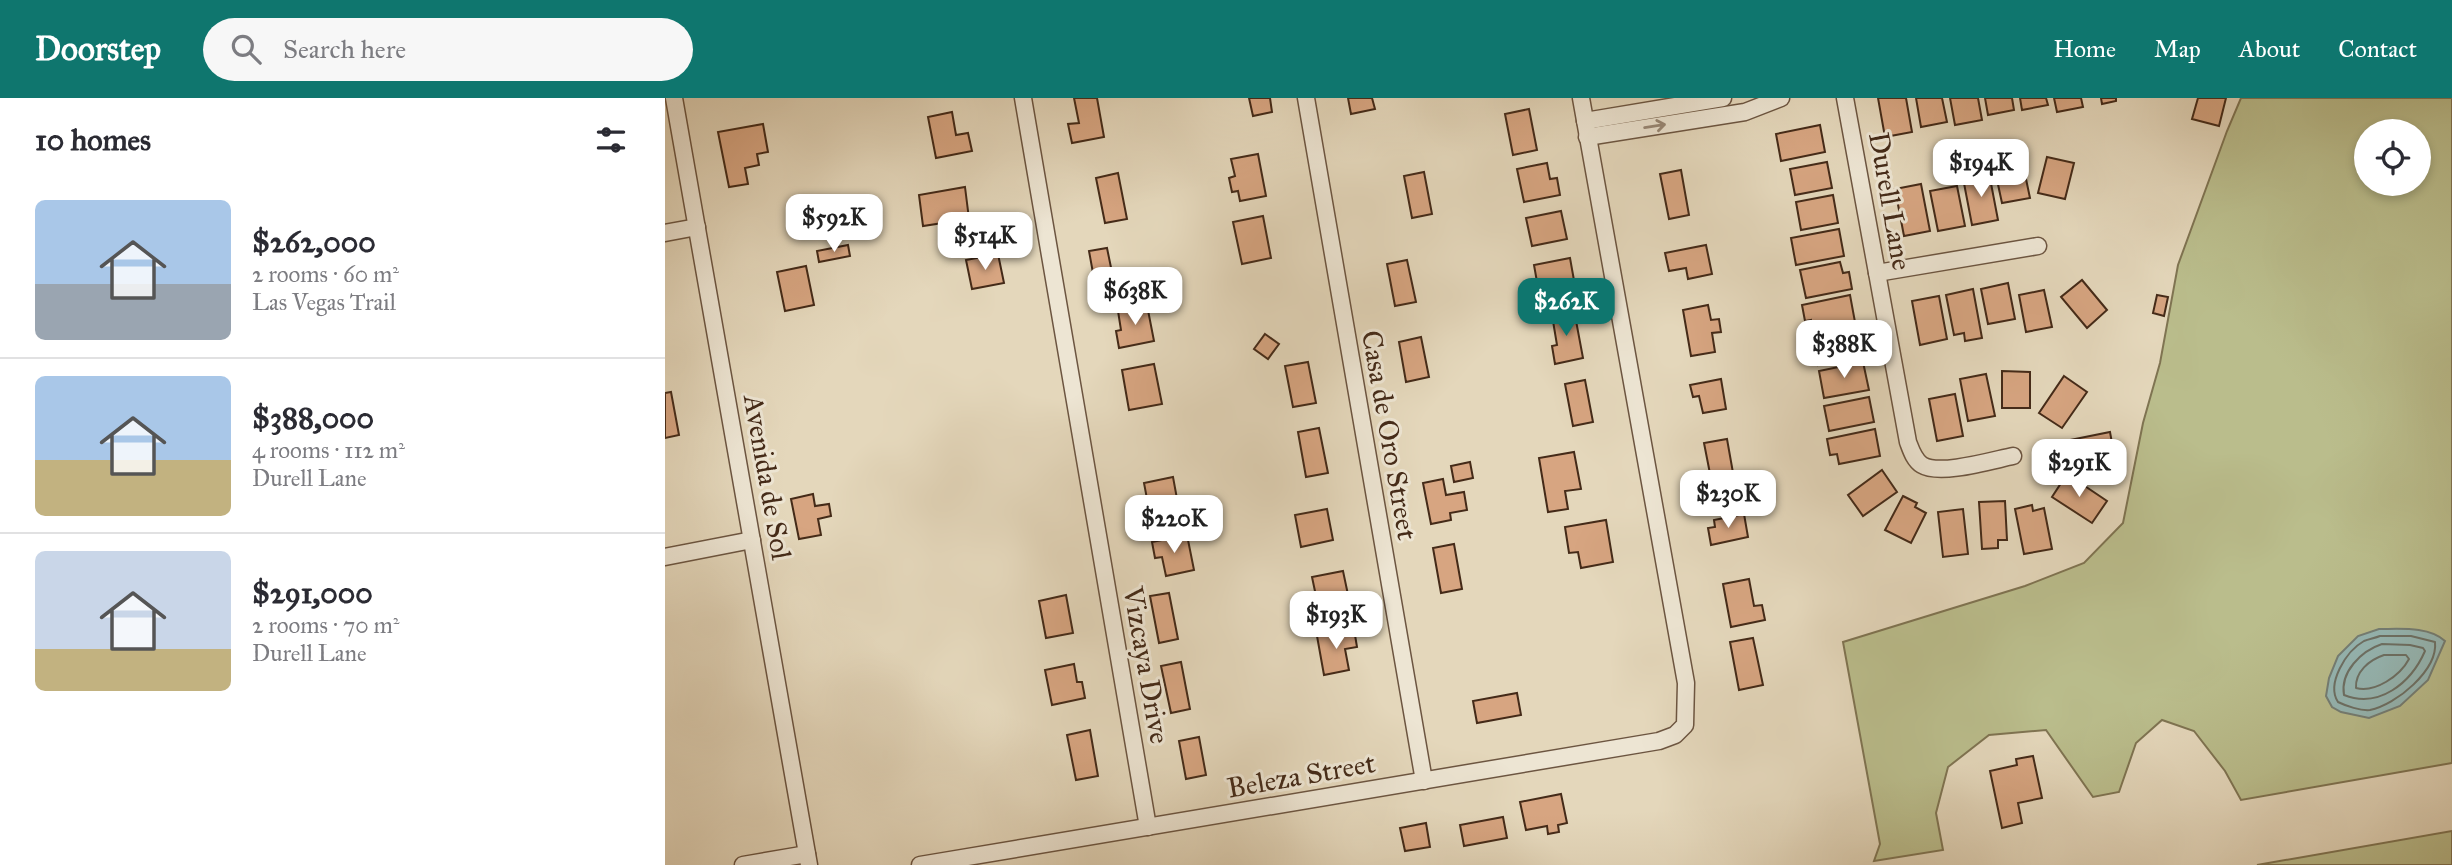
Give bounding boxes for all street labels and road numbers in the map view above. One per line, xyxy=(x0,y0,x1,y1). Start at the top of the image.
street label: Durell Lane xyxy=(1861,129,1920,273)
street label: Casa de Oro Street xyxy=(1354,327,1425,543)
street label: Avenida de Sol xyxy=(736,391,799,563)
street label: Vizcaya Drive xyxy=(1115,583,1178,746)
street label: Beleza Street xyxy=(1224,745,1378,806)

